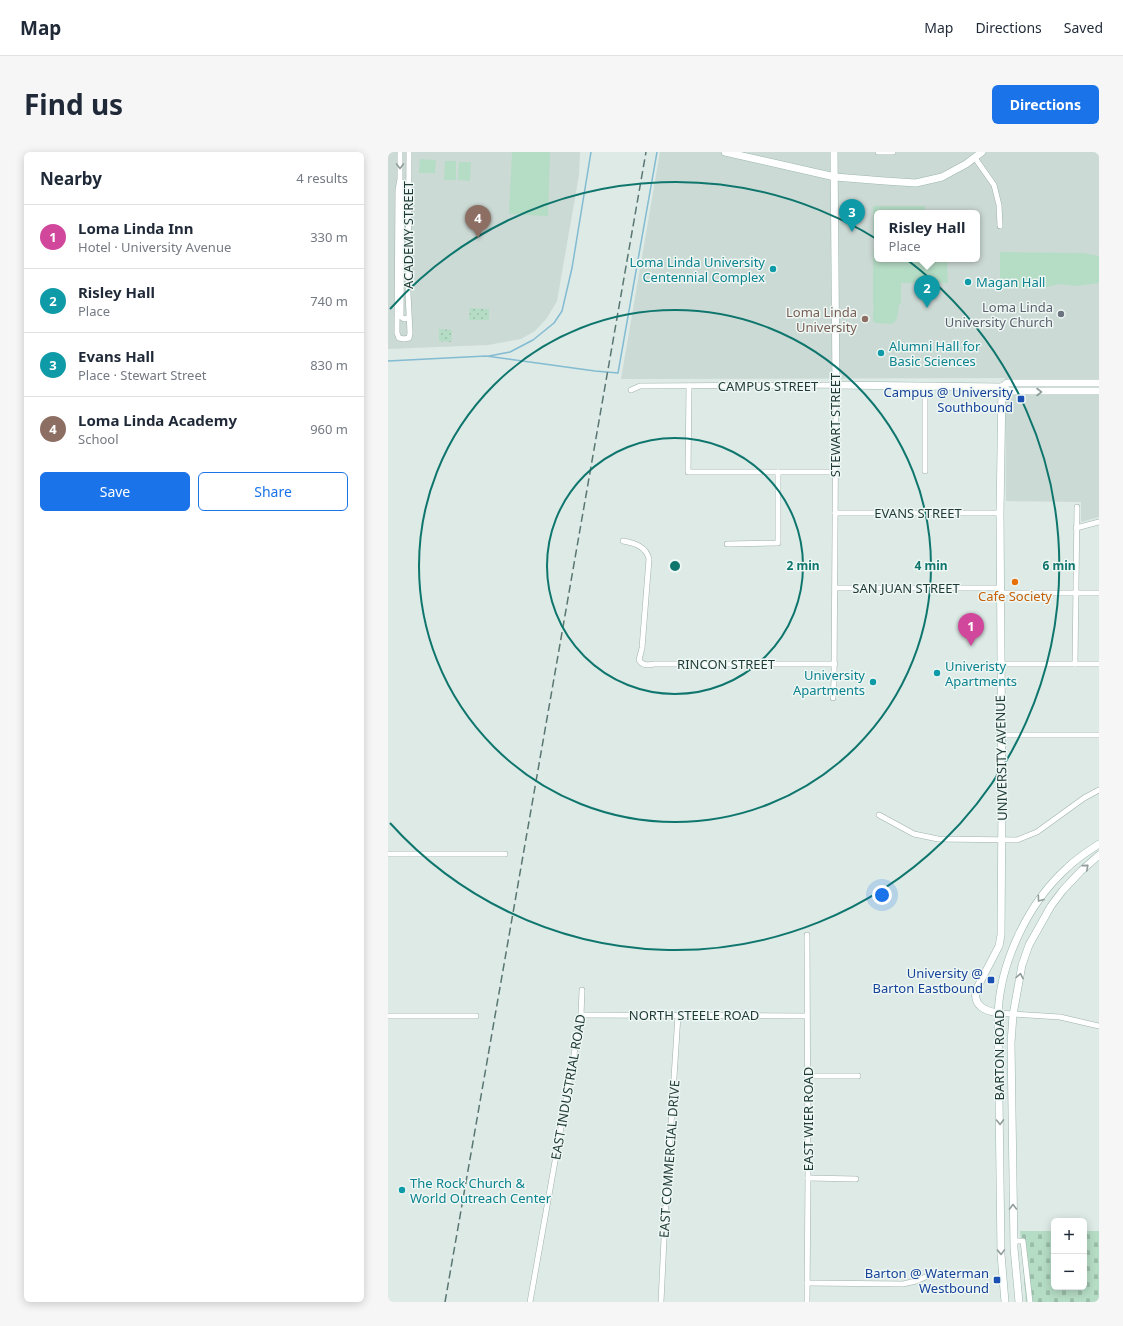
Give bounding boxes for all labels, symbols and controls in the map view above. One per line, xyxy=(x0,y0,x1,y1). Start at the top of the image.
text: Map xyxy=(20,15,61,41)
text: Map xyxy=(924,18,953,37)
text: Directions xyxy=(975,18,1042,37)
text: Saved xyxy=(1064,18,1103,37)
text: Find us xyxy=(24,85,123,123)
button: Directions xyxy=(992,85,1099,124)
one-way arrow xyxy=(396,163,404,169)
text: Nearby xyxy=(40,167,102,190)
text: 4 results xyxy=(296,169,348,187)
street label: ACADEMY STREET xyxy=(399,180,417,289)
pin: 3 xyxy=(839,199,865,232)
pin: 4 xyxy=(465,205,491,238)
popup xyxy=(874,210,980,262)
text: Risley Hall xyxy=(889,217,965,237)
text: Loma Linda Inn xyxy=(78,218,194,238)
text: 1 xyxy=(49,228,57,246)
text: 330 m xyxy=(310,228,348,246)
text: Place xyxy=(889,237,921,255)
text: Hotel · University Avenue xyxy=(78,238,231,256)
place label: Loma Linda University Centennial Complex xyxy=(630,253,765,286)
marker: Loma Linda University Centennial Complex xyxy=(768,264,778,274)
place label: Magan Hall xyxy=(976,273,1045,291)
pin: 2 xyxy=(914,275,940,308)
marker: Magan Hall xyxy=(963,277,973,287)
text: Risley Hall xyxy=(78,282,155,302)
text: 2 xyxy=(49,292,57,310)
text: 740 m xyxy=(310,292,348,310)
place label: Loma Linda University Church xyxy=(945,298,1053,331)
text: Place xyxy=(78,302,110,320)
place label: Loma Linda University xyxy=(786,303,857,336)
marker: Loma Linda University Church xyxy=(1056,309,1066,319)
marker: Loma Linda University xyxy=(860,314,870,324)
place label: Alumni Hall for Basic Sciences xyxy=(889,337,981,370)
text: Evans Hall xyxy=(78,346,155,366)
marker: Alumni Hall for Basic Sciences xyxy=(876,348,886,358)
text: 3 xyxy=(49,356,57,374)
text: 830 m xyxy=(310,356,348,374)
text: Place · Stewart Street xyxy=(78,366,206,384)
street label: STEWART STREET xyxy=(826,372,844,477)
street label: CAMPUS STREET xyxy=(718,377,819,395)
place label: Campus @ University Southbound xyxy=(884,383,1013,416)
one-way arrow xyxy=(1036,388,1042,396)
marker: Campus @ University Southbound xyxy=(1016,394,1026,404)
text: Loma Linda Academy xyxy=(78,410,237,430)
text: 4 xyxy=(49,420,57,438)
text: 960 m xyxy=(310,420,348,438)
text: School xyxy=(78,430,119,448)
button: Save xyxy=(40,472,190,511)
button: Share xyxy=(198,472,348,511)
street label: EVANS STREET xyxy=(874,504,962,522)
text: 2 min xyxy=(786,557,820,574)
text: 4 min xyxy=(914,557,948,574)
text: 6 min xyxy=(1042,557,1076,574)
centre of rings xyxy=(668,559,682,573)
marker: Cafe Society xyxy=(1010,577,1020,587)
street label: SAN JUAN STREET xyxy=(852,579,960,597)
place label: Cafe Society xyxy=(978,587,1052,605)
pin: 1 xyxy=(958,613,984,646)
street label: RINCON STREET xyxy=(677,655,776,673)
place label: Univeristy Apartments xyxy=(945,657,1017,690)
place label: University Apartments xyxy=(793,666,865,699)
marker: Univeristy Apartments xyxy=(932,668,942,678)
marker: University Apartments xyxy=(868,677,878,687)
street label: UNIVERSITY AVENUE xyxy=(991,695,1011,821)
one-way arrow xyxy=(1081,864,1088,871)
your location xyxy=(872,885,892,905)
one-way arrow xyxy=(1038,894,1045,901)
place label: University @ Barton Eastbound xyxy=(873,964,983,997)
one-way arrow xyxy=(1015,973,1024,979)
marker: University @ Barton Eastbound xyxy=(986,975,996,985)
street label: NORTH STEELE ROAD xyxy=(629,1006,759,1024)
street label: BARTON ROAD xyxy=(990,1009,1008,1101)
street label: EAST INDUSTRIAL ROAD xyxy=(546,1013,590,1161)
street label: EAST WIER ROAD xyxy=(799,1067,817,1171)
street label: EAST COMMERCIAL DRIVE xyxy=(654,1079,684,1239)
one-way arrow xyxy=(996,1119,1004,1125)
place label: The Rock Church & World Outreach Center xyxy=(410,1174,552,1207)
marker: The Rock Church & World Outreach Center xyxy=(397,1185,407,1195)
one-way arrow xyxy=(1009,1204,1017,1210)
map controls xyxy=(1051,1218,1087,1290)
button: + xyxy=(1051,1218,1087,1254)
one-way arrow xyxy=(997,1249,1005,1255)
button: − xyxy=(1051,1254,1087,1290)
place label: Barton @ Waterman Westbound xyxy=(865,1264,989,1297)
marker: Barton @ Waterman Westbound xyxy=(992,1275,1002,1285)

